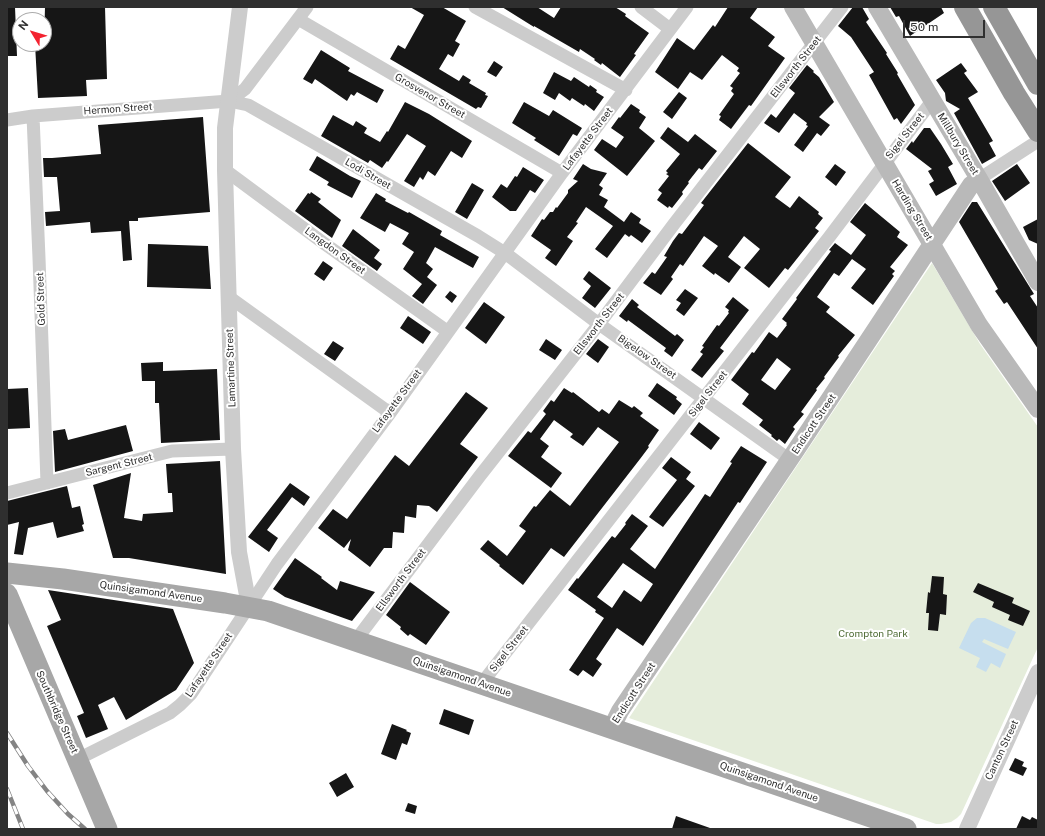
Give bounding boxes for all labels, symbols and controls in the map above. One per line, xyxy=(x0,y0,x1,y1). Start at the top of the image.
north arrow xyxy=(12,12,52,52)
scale bar xyxy=(905,12,987,38)
text: N xyxy=(16,18,31,32)
text: 50 m xyxy=(910,20,938,34)
street label: Ellsworth Street xyxy=(768,34,824,100)
street label: Grosvenor Street xyxy=(393,71,467,121)
street label: Hermon Street xyxy=(83,101,153,117)
street label: Lafayette Street xyxy=(560,105,616,173)
street label: Sigel Street xyxy=(883,110,927,162)
street label: Millbury Street xyxy=(935,111,981,177)
street label: Lodi Street xyxy=(343,156,393,192)
street label: Harding Street xyxy=(889,177,935,243)
street label: Langdon Street xyxy=(302,225,368,277)
street label: Gold Street xyxy=(34,272,48,326)
street label: Ellsworth Street xyxy=(571,291,627,357)
street label: Lamartine Street xyxy=(224,329,238,407)
street label: Bigelow Street xyxy=(615,332,679,382)
street label: Lafayette Street xyxy=(370,367,424,435)
street label: Sigel Street xyxy=(686,368,730,420)
street label: Endicott Street xyxy=(789,392,839,456)
street label: Sargent Street xyxy=(84,451,154,479)
street label: Ellsworth Street xyxy=(374,546,428,614)
street label: Quinsigamond Avenue xyxy=(99,579,203,605)
street label: Sigel Street xyxy=(487,623,531,675)
park label: Crompton Park xyxy=(838,628,908,640)
street label: Lafayette Street xyxy=(183,630,235,700)
street label: Quinsigamond Avenue xyxy=(411,654,513,700)
street label: Endicott Street xyxy=(610,660,658,726)
street label: Southbridge Street xyxy=(33,669,81,755)
street label: Canton Street xyxy=(983,718,1021,782)
street label: Quinsigamond Avenue xyxy=(718,759,820,805)

